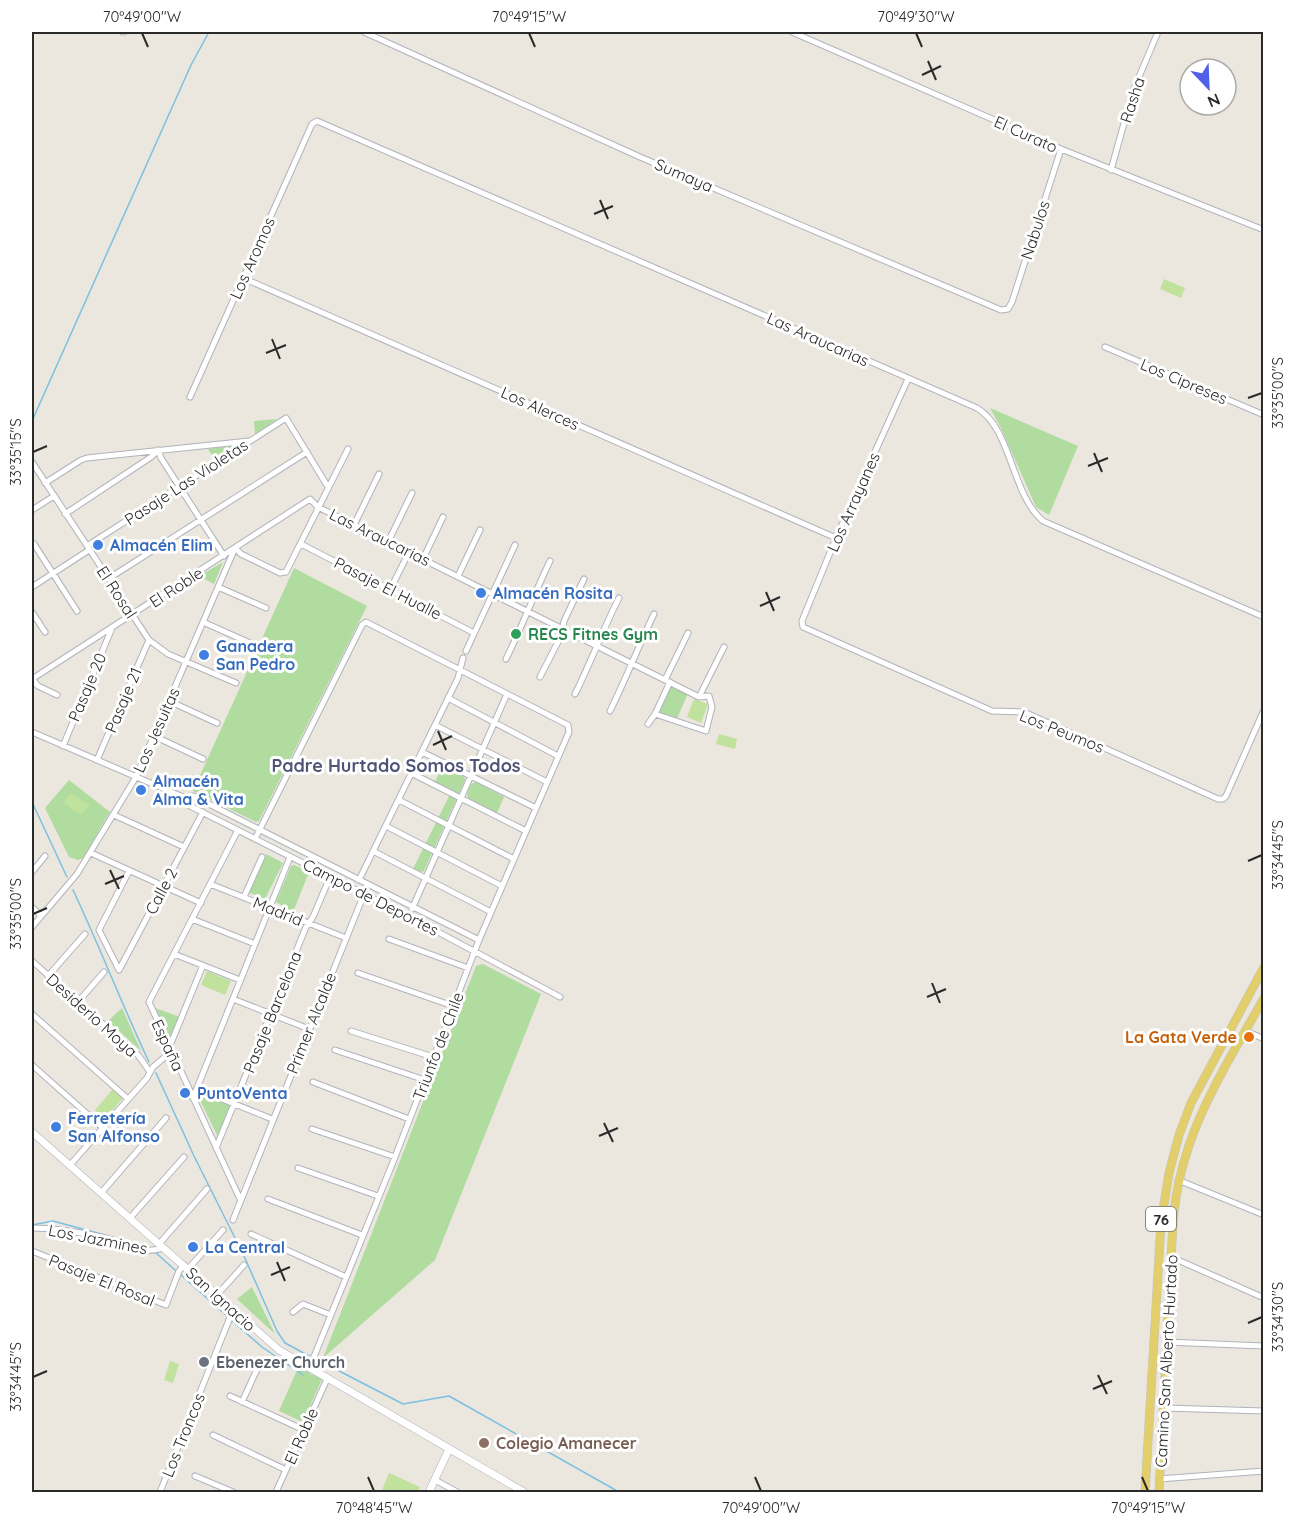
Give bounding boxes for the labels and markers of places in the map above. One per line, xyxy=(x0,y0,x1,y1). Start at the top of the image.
place label: Almacén Elim xyxy=(110,535,213,555)
marker: Almacén Elim xyxy=(91,538,105,552)
place label: Almacén Rosita xyxy=(493,583,613,603)
marker: Almacén Rosita xyxy=(474,586,488,600)
place label: RECS Fitnes Gym xyxy=(528,624,658,644)
marker: RECS Fitnes Gym xyxy=(509,627,523,641)
place label: Ganadera San Pedro xyxy=(216,636,295,674)
marker: Ganadera San Pedro xyxy=(197,648,211,662)
place label: Almacén Alma & Vita xyxy=(153,771,244,809)
marker: Almacén Alma & Vita xyxy=(134,783,148,797)
place label: La Gata Verde xyxy=(1125,1027,1237,1047)
marker: La Gata Verde xyxy=(1242,1030,1256,1044)
place label: PuntoVenta xyxy=(197,1083,288,1103)
marker: PuntoVenta xyxy=(178,1086,192,1100)
place label: Ferretería San Alfonso xyxy=(68,1108,160,1146)
marker: Ferretería San Alfonso xyxy=(49,1120,63,1134)
place label: La Central xyxy=(205,1237,285,1257)
marker: La Central xyxy=(186,1240,200,1254)
place label: Ebenezer Church xyxy=(216,1352,345,1372)
marker: Ebenezer Church xyxy=(197,1355,211,1369)
place label: Colegio Amanecer xyxy=(496,1433,637,1453)
marker: Colegio Amanecer xyxy=(477,1436,491,1450)

